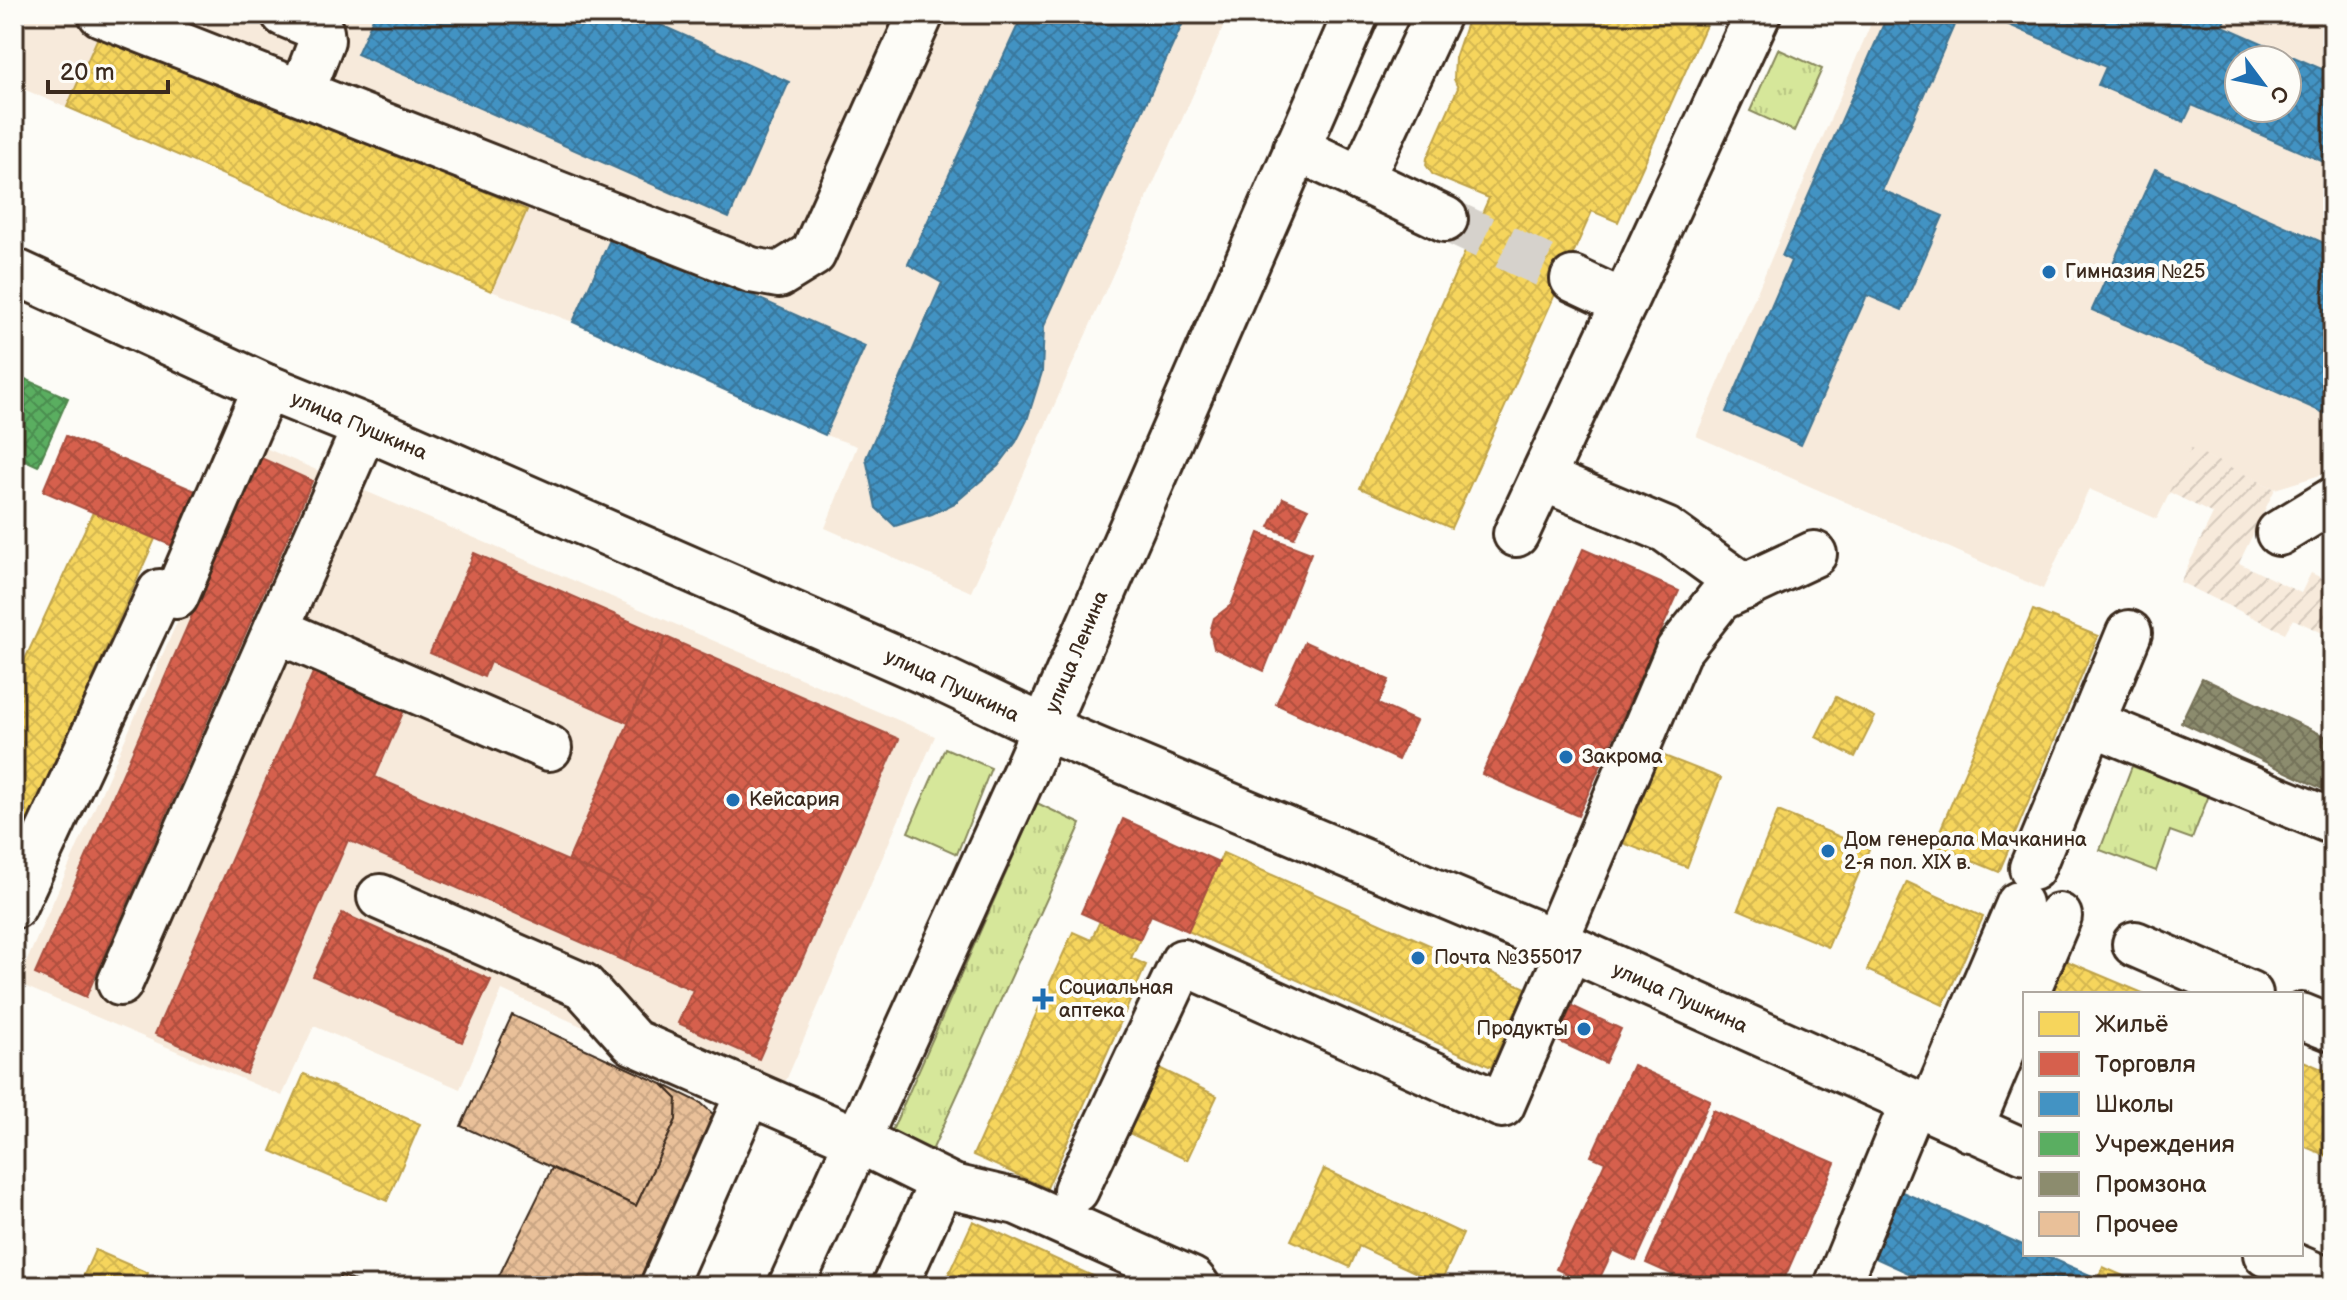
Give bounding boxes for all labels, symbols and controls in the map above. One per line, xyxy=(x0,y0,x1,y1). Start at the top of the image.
scale bar xyxy=(48,44,168,94)
north arrow xyxy=(2223,44,2303,124)
text: 20 m xyxy=(60,58,115,87)
text: С xyxy=(2263,80,2294,107)
place label: Гимназия №25 xyxy=(2065,260,2206,284)
marker: Гимназия №25 xyxy=(2040,263,2058,281)
street label: улица Пушкина xyxy=(287,387,431,466)
street label: улица Ленина xyxy=(1041,587,1114,717)
street label: улица Пушкина xyxy=(881,644,1023,728)
place label: Закрома xyxy=(1582,745,1663,769)
marker: Закрома xyxy=(1557,748,1575,766)
place label: Кейсария xyxy=(749,788,840,812)
marker: Кейсария xyxy=(724,791,742,809)
place label: Дом генерала Мачканина 2-я пол. XIX в. xyxy=(1844,828,2087,875)
marker: Дом генерала Мачканина 2-я пол. XIX в. xyxy=(1819,842,1837,860)
place label: Почта №355017 xyxy=(1434,946,1582,970)
marker: Почта №355017 xyxy=(1409,949,1427,967)
street label: улица Пушкина xyxy=(1609,957,1751,1039)
place label: Социальная аптека xyxy=(1059,976,1173,1023)
marker: Социальная аптека xyxy=(1034,990,1052,1008)
legend xyxy=(2023,992,2303,1256)
text: Жильё xyxy=(2095,1010,2168,1039)
place label: Продукты xyxy=(1476,1017,1568,1041)
marker: Продукты xyxy=(1575,1020,1593,1038)
text: Торговля xyxy=(2095,1050,2196,1079)
text: Школы xyxy=(2095,1090,2174,1119)
text: Учреждения xyxy=(2095,1130,2235,1159)
text: Промзона xyxy=(2095,1170,2207,1199)
text: Прочее xyxy=(2095,1210,2178,1239)

